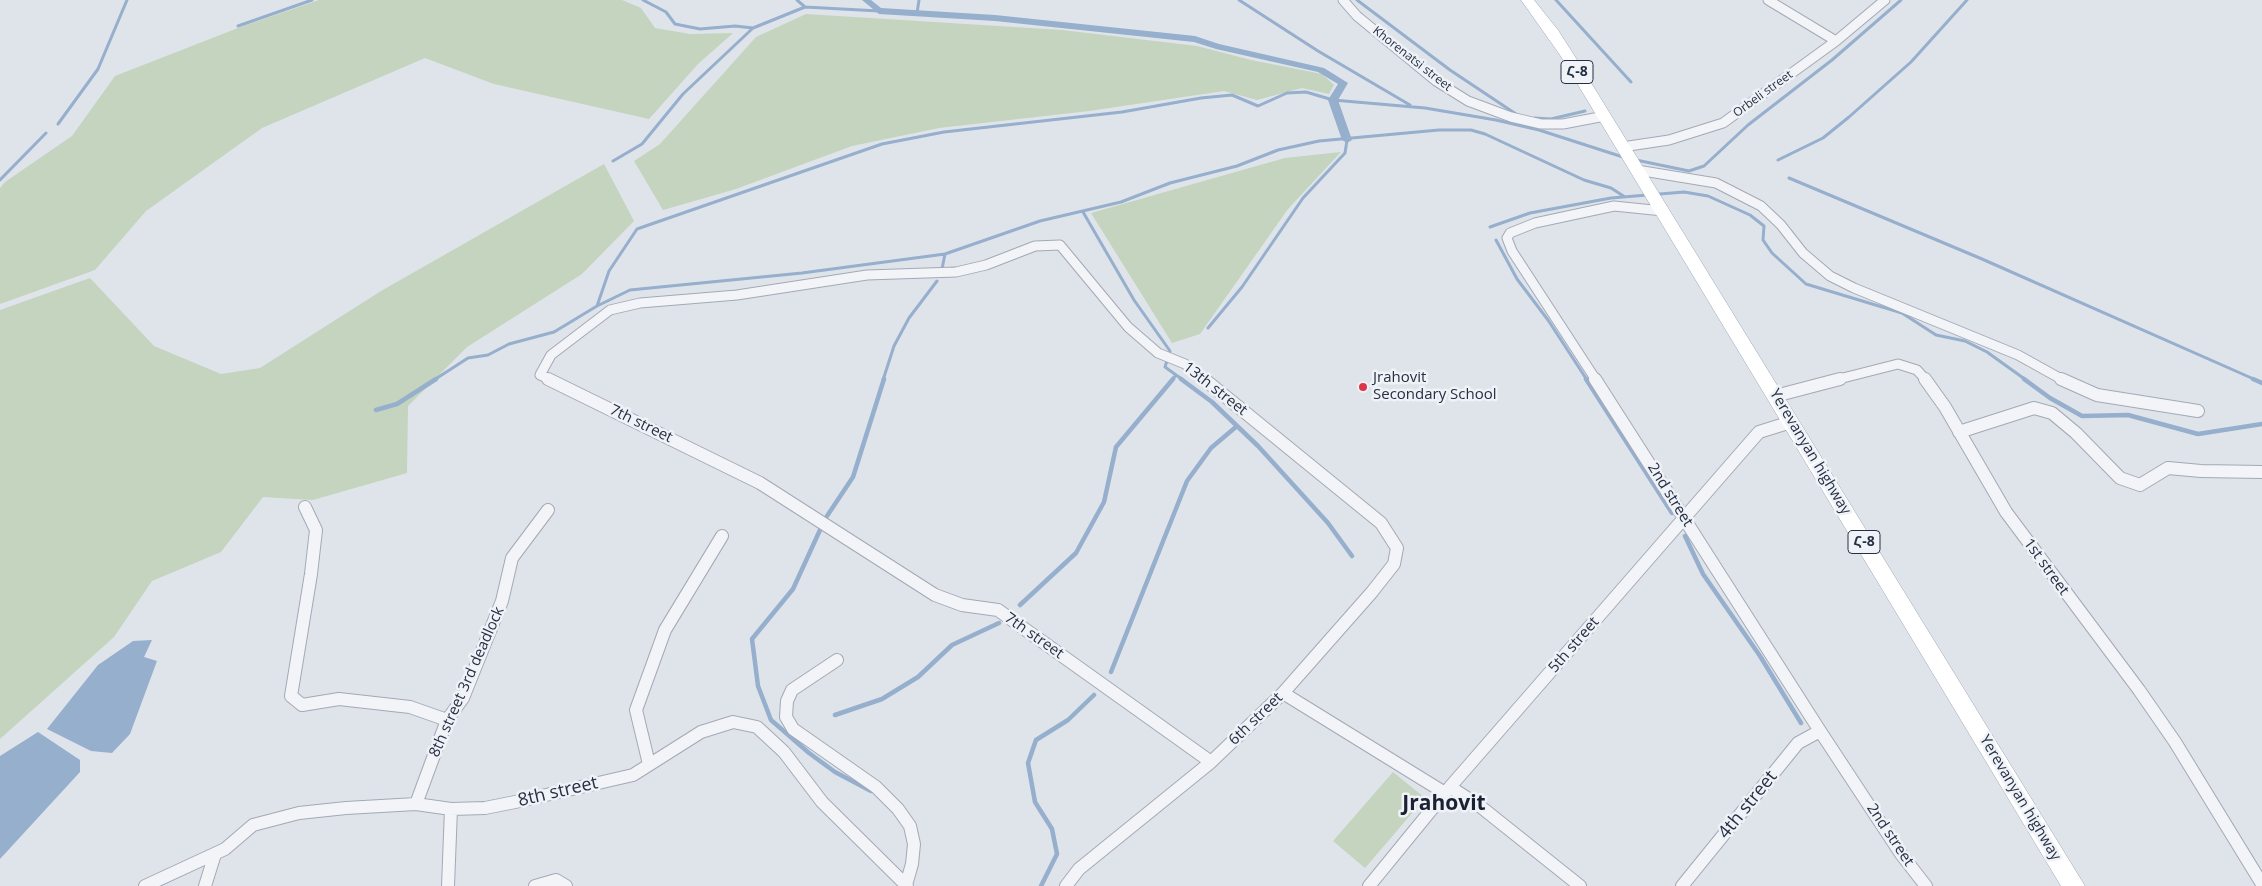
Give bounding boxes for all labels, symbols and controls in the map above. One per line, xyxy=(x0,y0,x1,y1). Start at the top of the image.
street label: Khorenatsi street xyxy=(1370,24,1454,94)
road number: Հ-8 xyxy=(1561,61,1593,84)
street label: Orbeli street xyxy=(1730,68,1796,120)
street label: 13th street xyxy=(1179,358,1251,420)
place label: Jrahovit Secondary School xyxy=(1373,369,1497,404)
marker: Jrahovit Secondary School xyxy=(1357,381,1369,393)
street label: Yerevanyan highway xyxy=(1765,386,1855,518)
street label: 7th street xyxy=(607,401,675,447)
street label: 2nd street xyxy=(1643,460,1697,530)
road number: Հ-8 xyxy=(1848,530,1880,554)
street label: 1st street xyxy=(2019,535,2073,599)
street label: 8th street 3rd deadlock xyxy=(426,604,508,760)
street label: 7th street xyxy=(1001,609,1067,663)
street label: 5th street xyxy=(1545,613,1603,677)
street label: 6th street xyxy=(1225,689,1287,749)
street label: Yerevanyan highway xyxy=(1975,732,2065,864)
street label: 4th street xyxy=(1714,767,1782,843)
street label: 8th street xyxy=(516,772,600,812)
district label: Jrahovit xyxy=(1402,791,1486,817)
street label: 2nd street xyxy=(1863,800,1917,870)

